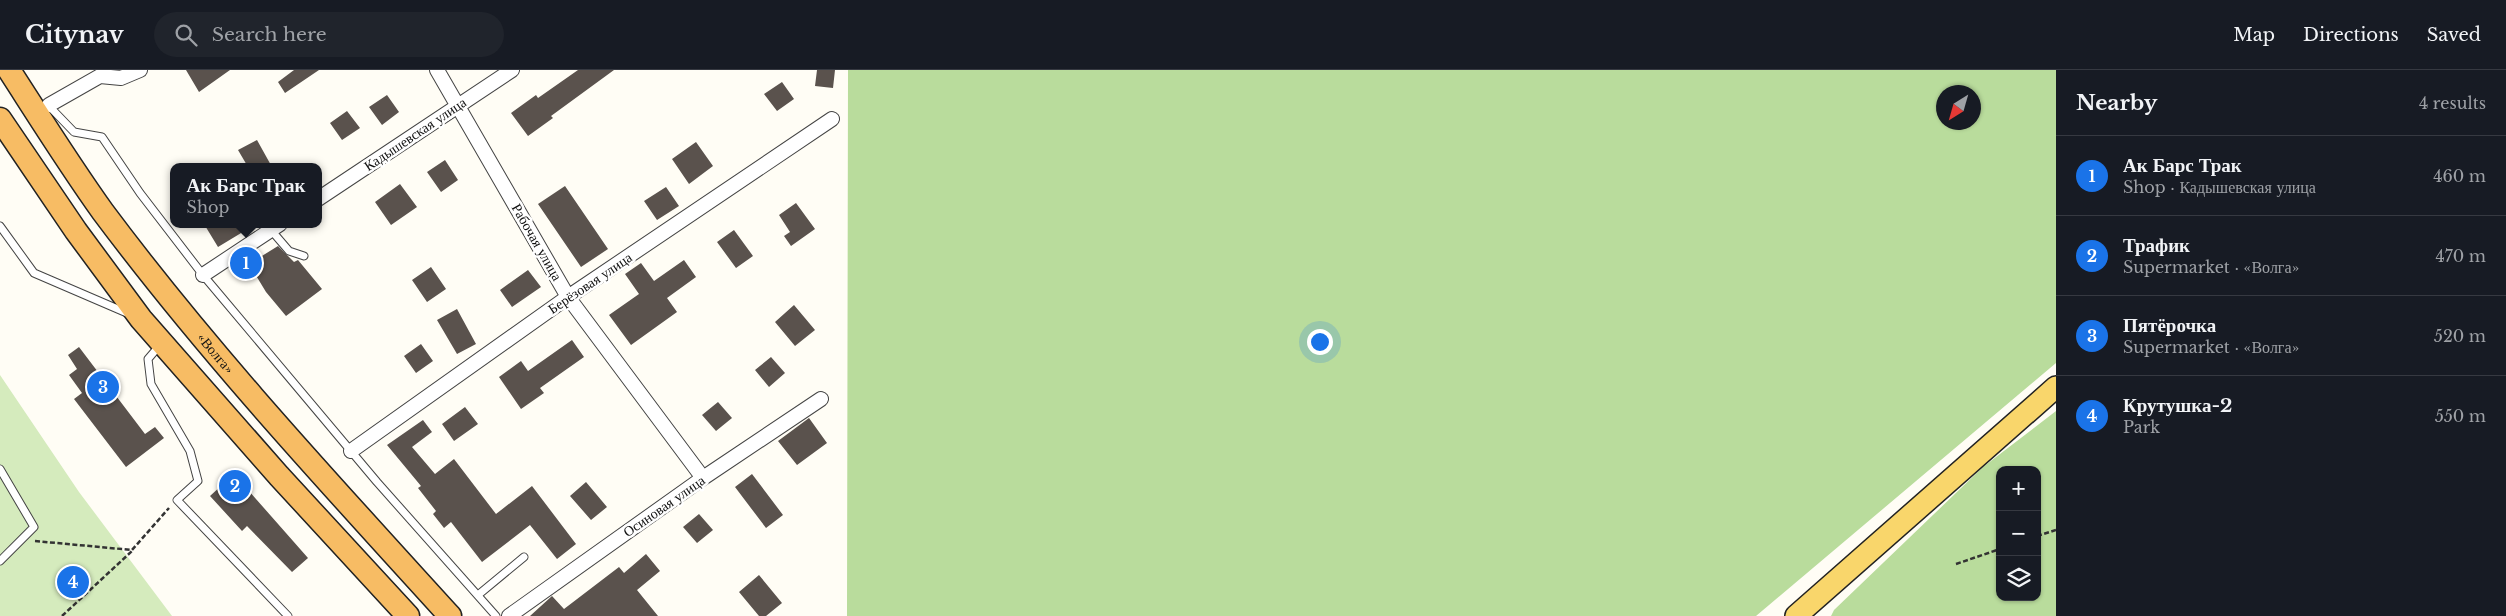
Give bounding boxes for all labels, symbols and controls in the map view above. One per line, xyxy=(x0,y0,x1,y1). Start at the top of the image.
search box xyxy=(154,12,504,57)
text: Citynav xyxy=(25,20,124,49)
icon: search xyxy=(172,21,200,49)
text: Search here xyxy=(212,23,327,46)
text: Map xyxy=(2233,24,2275,46)
text: Directions xyxy=(2303,24,2399,46)
text: Saved xyxy=(2427,24,2481,46)
north arrow xyxy=(1936,85,1981,130)
text: Nearby xyxy=(2076,90,2157,116)
street label: Кадышевская улица xyxy=(360,93,470,175)
text: 4 results xyxy=(2419,93,2486,113)
text: Ак Барс Трак xyxy=(2123,154,2242,177)
popup xyxy=(170,163,322,228)
text: 1 xyxy=(2089,166,2095,186)
text: 460 m xyxy=(2433,166,2486,186)
text: Ак Барс Трак xyxy=(187,174,305,197)
text: Shop · Кадышевская улица xyxy=(2123,177,2316,197)
text: Shop xyxy=(187,197,229,217)
street label: Рабочая улица xyxy=(508,200,567,284)
text: Трафик xyxy=(2123,234,2190,257)
pin: 1 xyxy=(230,244,262,282)
text: 2 xyxy=(2087,246,2097,266)
text: 470 m xyxy=(2435,246,2486,266)
street label: Берёзовая улица xyxy=(545,248,636,318)
text: Supermarket · «Волга» xyxy=(2123,257,2299,277)
text: Пятёрочка xyxy=(2123,314,2216,337)
text: 3 xyxy=(2087,326,2097,346)
text: 520 m xyxy=(2434,326,2486,346)
street label: «Волга» xyxy=(193,329,238,378)
your location xyxy=(1307,329,1333,355)
text: Supermarket · «Волга» xyxy=(2123,337,2299,357)
pin: 3 xyxy=(87,368,119,406)
text: Крутушка-2 xyxy=(2123,394,2232,417)
text: 4 xyxy=(2087,406,2097,426)
text: 550 m xyxy=(2435,406,2486,426)
text: Park xyxy=(2123,417,2160,437)
map controls xyxy=(1996,466,2041,601)
button: + xyxy=(1996,466,2041,511)
pin: 2 xyxy=(219,467,251,505)
street label: Осиновая улица xyxy=(620,471,709,541)
button: − xyxy=(1996,511,2041,556)
button: layers xyxy=(1996,556,2041,601)
pin: 4 xyxy=(57,563,89,601)

